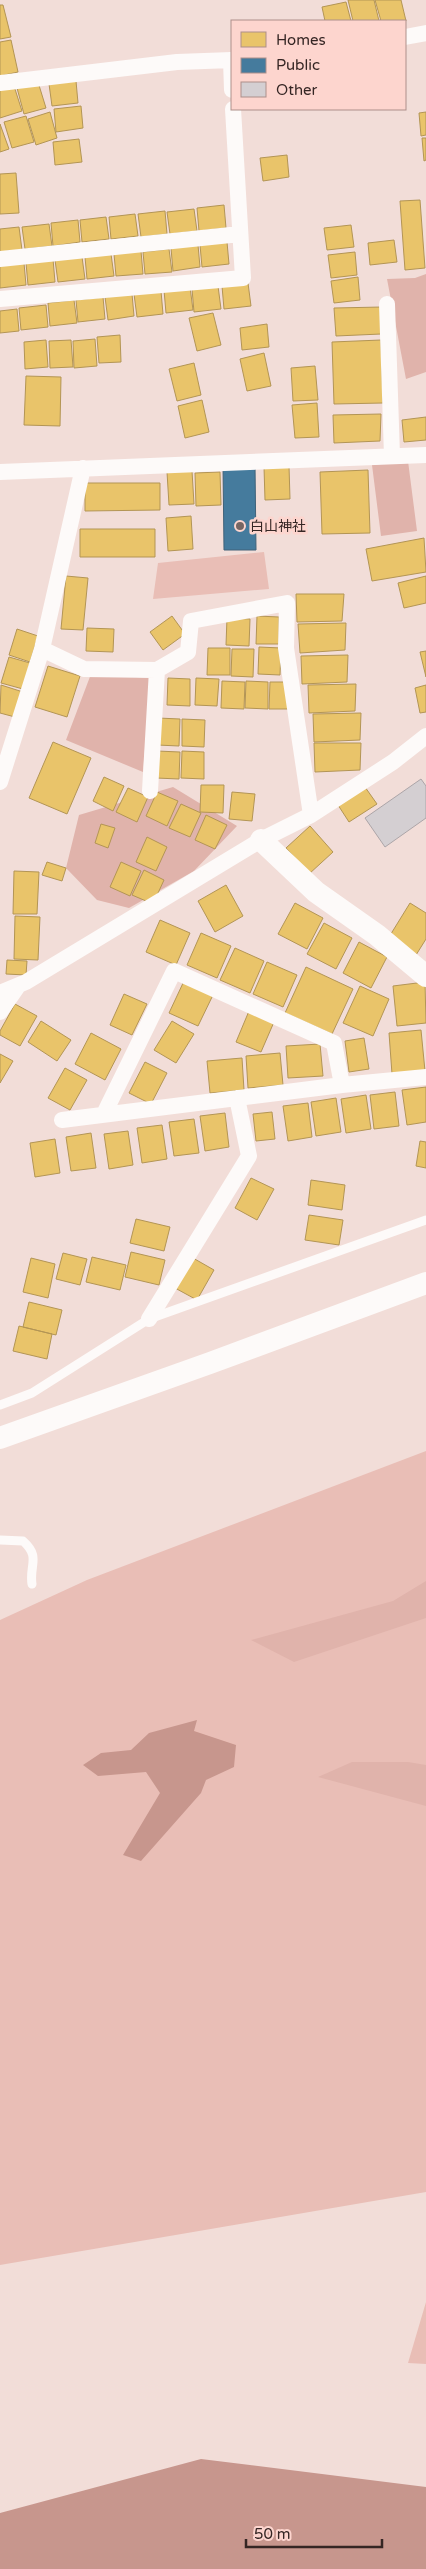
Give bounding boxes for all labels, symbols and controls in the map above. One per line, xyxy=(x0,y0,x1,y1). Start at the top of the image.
legend xyxy=(231,20,406,110)
text: Homes xyxy=(276,31,326,49)
text: Public xyxy=(276,56,320,74)
text: Other xyxy=(276,81,318,99)
place label: 白山神社 xyxy=(250,518,306,535)
marker: 白山神社 xyxy=(234,520,246,532)
scale bar xyxy=(246,2516,382,2548)
text: 50 m xyxy=(254,2525,291,2543)

